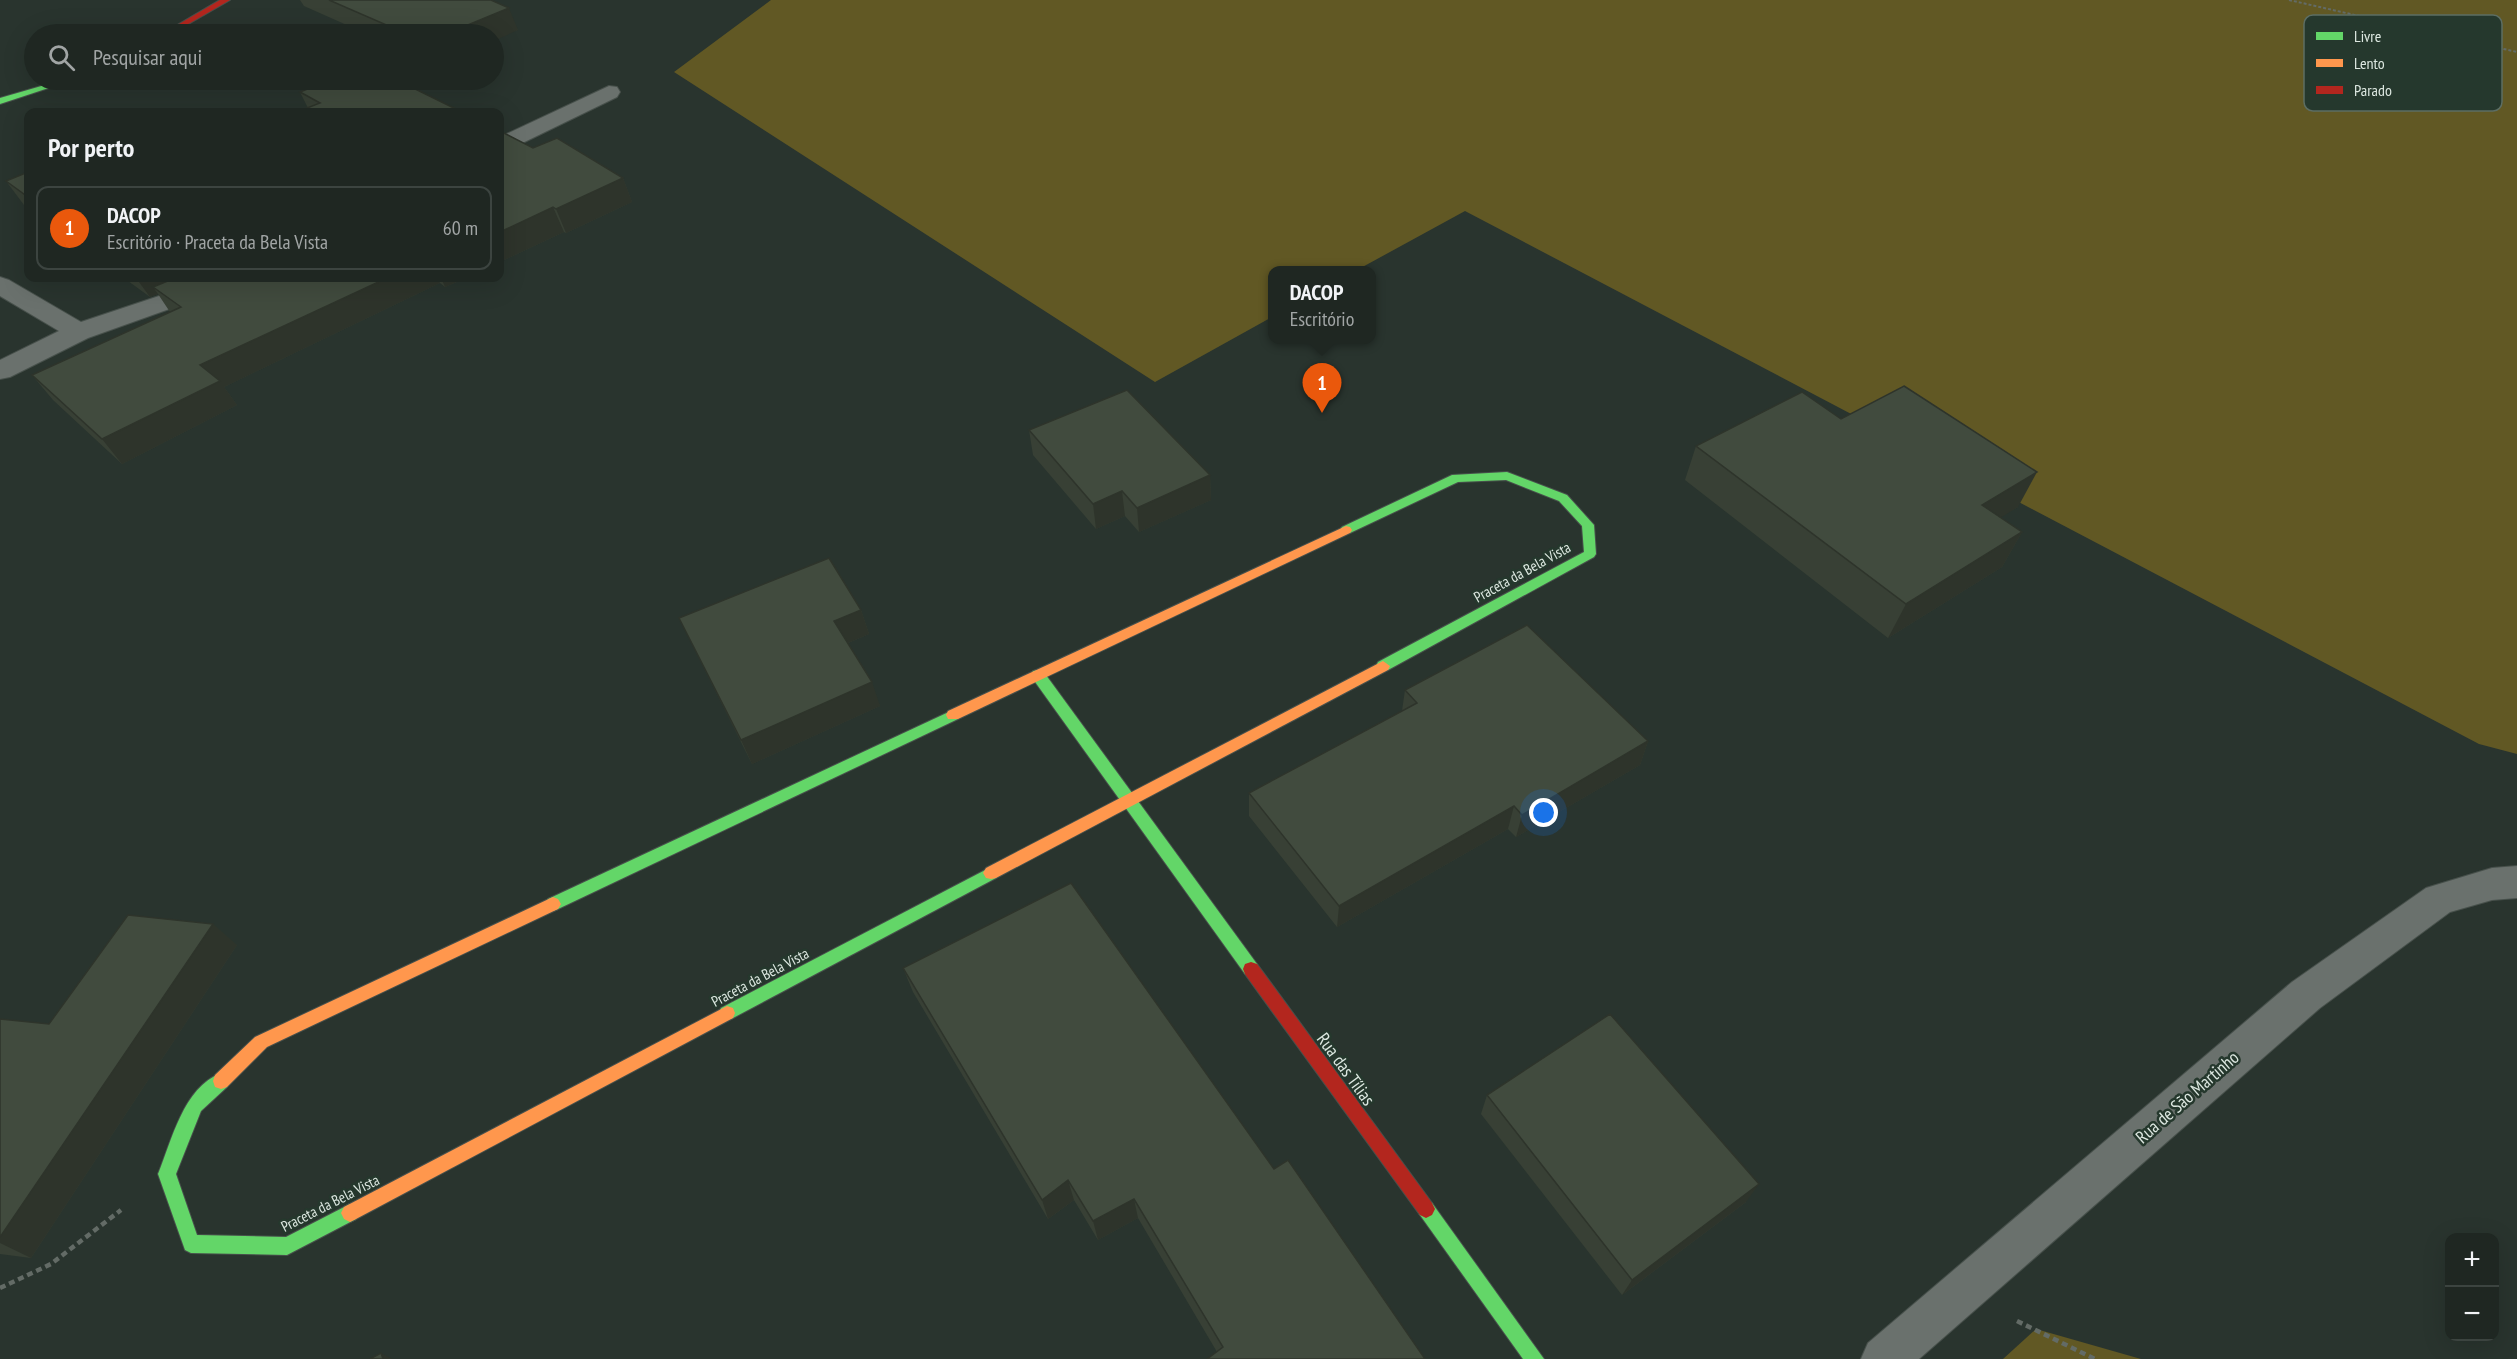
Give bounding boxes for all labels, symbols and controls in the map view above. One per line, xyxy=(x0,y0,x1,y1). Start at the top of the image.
legend xyxy=(2304,15,2502,111)
search box xyxy=(24,24,504,90)
text: Livre xyxy=(2354,26,2381,46)
icon: search xyxy=(45,41,78,74)
text: Pesquisar aqui xyxy=(93,43,202,71)
text: Lento xyxy=(2354,53,2385,73)
text: Parado xyxy=(2354,80,2392,100)
text: Por perto xyxy=(48,131,134,164)
text: DACOP xyxy=(107,201,161,229)
text: 1 xyxy=(65,215,74,241)
text: 60 m xyxy=(443,215,478,241)
text: Escritório · Praceta da Bela Vista xyxy=(107,229,328,255)
popup xyxy=(1268,266,1376,344)
text: DACOP xyxy=(1290,278,1343,306)
text: Escritório xyxy=(1290,306,1354,332)
pin: 1 xyxy=(1302,364,1342,413)
street label: Praceta da Bela Vista xyxy=(1470,538,1574,606)
your location xyxy=(1529,798,1558,827)
street label: Praceta da Bela Vista xyxy=(708,943,812,1011)
street label: Rua das Tílias xyxy=(1312,1028,1380,1110)
street label: Rua de São Martinho xyxy=(2131,1046,2244,1148)
street label: Praceta da Bela Vista xyxy=(278,1170,382,1236)
map controls xyxy=(2445,1233,2499,1341)
button: + xyxy=(2445,1233,2499,1287)
button: − xyxy=(2445,1287,2499,1341)

